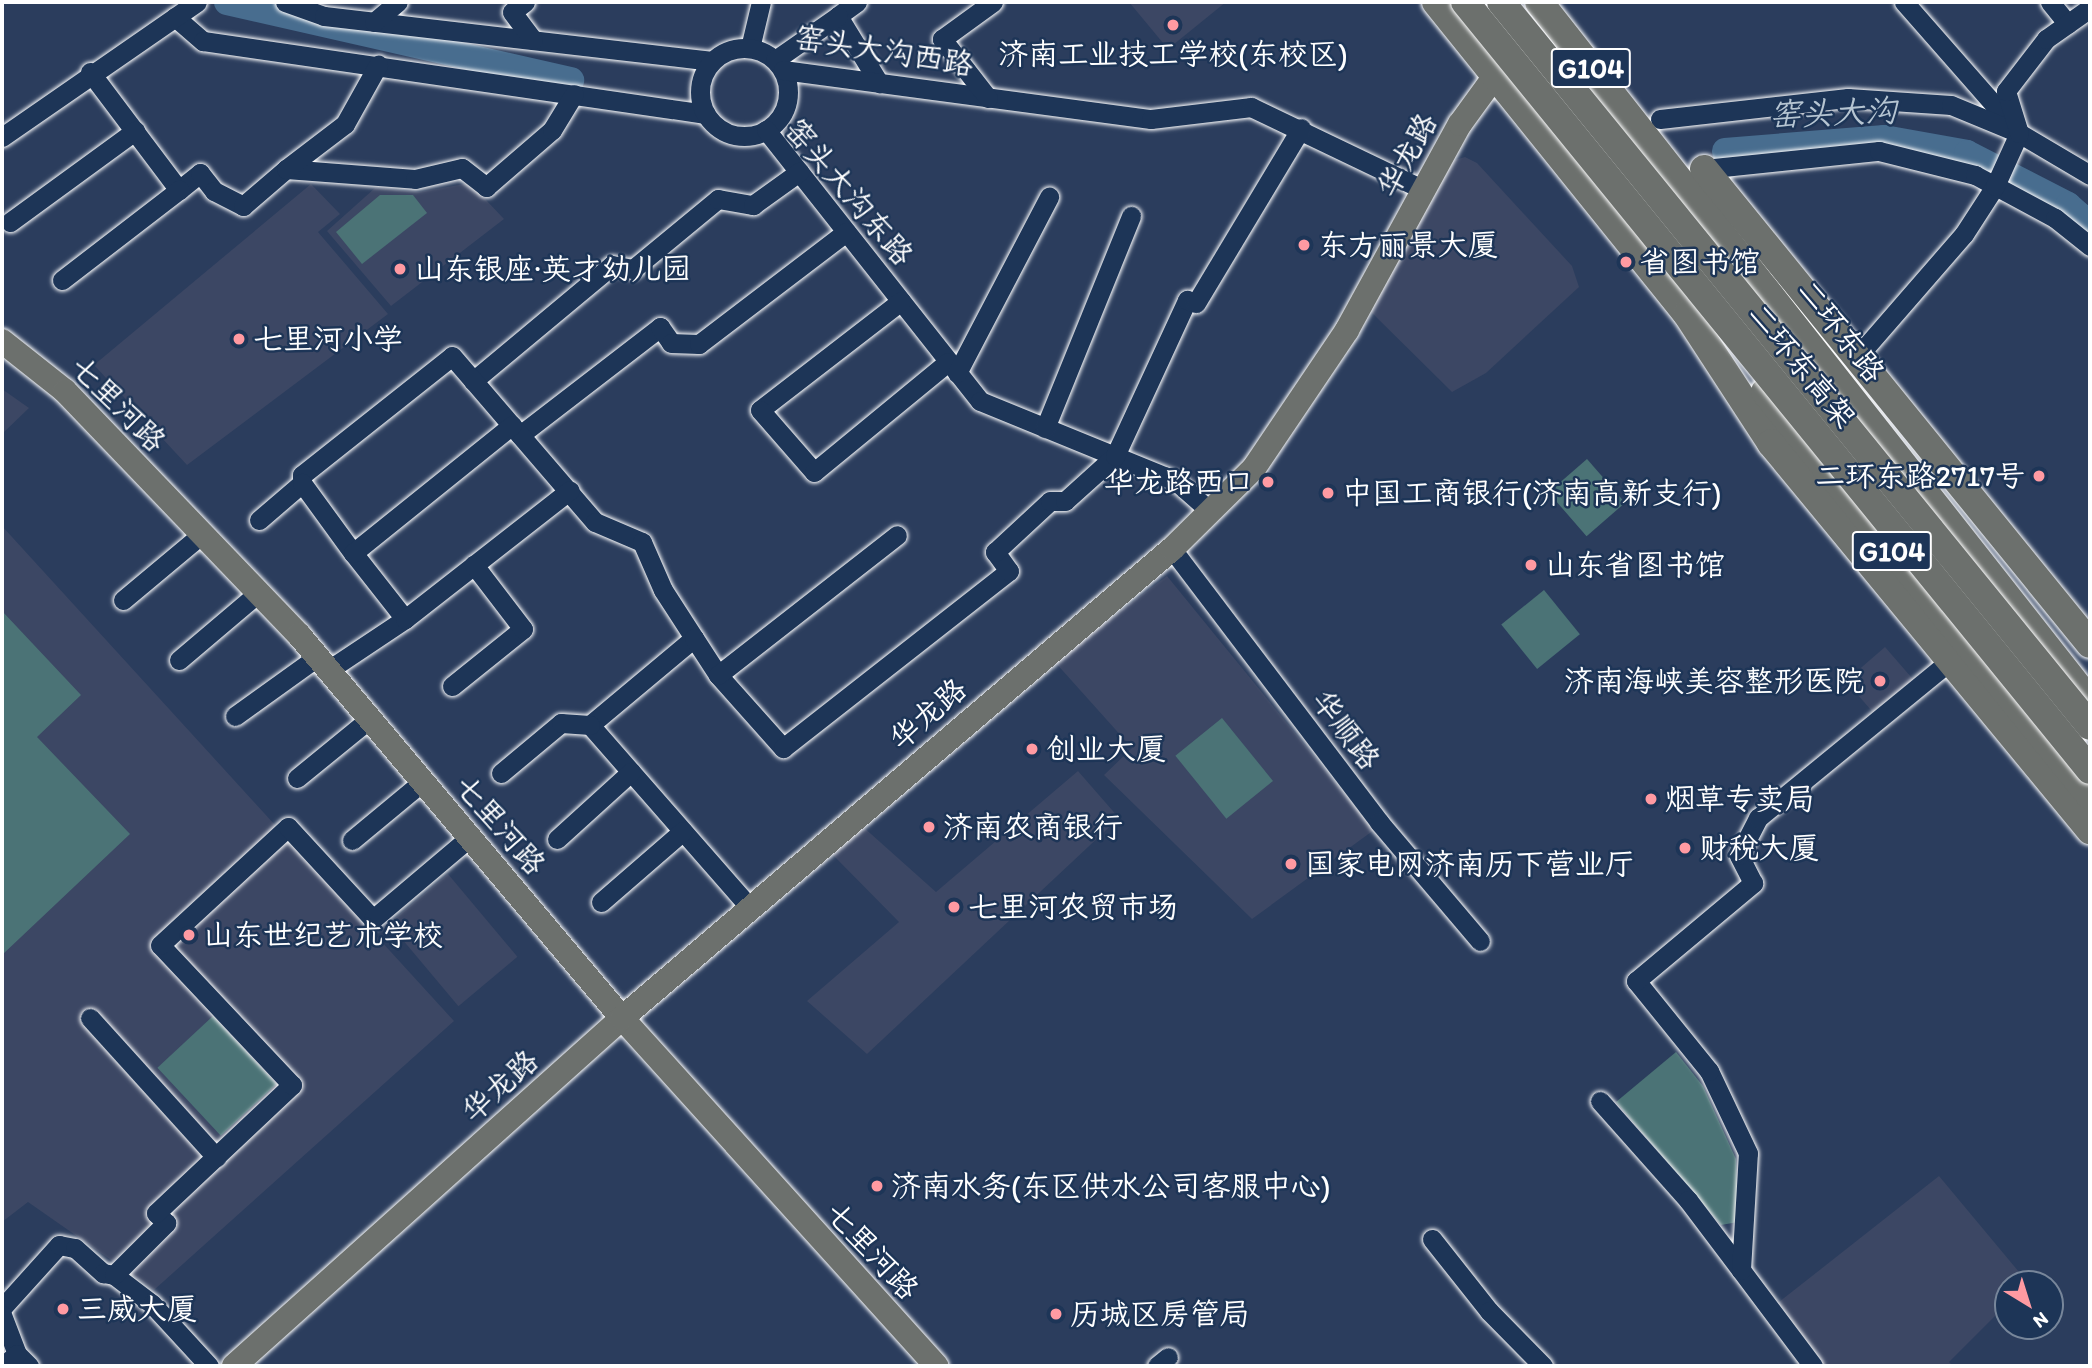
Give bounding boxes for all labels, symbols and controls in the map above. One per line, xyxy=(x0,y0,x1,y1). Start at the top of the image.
marker: 济南工业技工学校(东校区) xyxy=(1165,17,1181,33)
street label: 窑头大沟西路 xyxy=(792,19,976,83)
place label: 济南工业技工学校(东校区) xyxy=(998,36,1348,72)
road number: G104 xyxy=(1551,43,1631,92)
water label: 窑头大沟 xyxy=(1768,92,1898,134)
street label: 华龙路 xyxy=(1369,107,1445,203)
street label: 窑头大沟东路 xyxy=(777,111,921,273)
place label: 东方丽景大厦 xyxy=(1318,227,1498,263)
marker: 东方丽景大厦 xyxy=(1296,237,1312,253)
place label: 省图书馆 xyxy=(1640,244,1760,280)
place label: 山东银座·英才幼儿园 xyxy=(414,251,691,287)
marker: 省图书馆 xyxy=(1618,254,1634,270)
marker: 山东银座·英才幼儿园 xyxy=(392,261,408,277)
street label: 二环东路 xyxy=(1790,273,1892,389)
street label: 二环东高架 xyxy=(1741,296,1863,436)
place label: 七里河小学 xyxy=(253,321,403,357)
marker: 七里河小学 xyxy=(231,331,247,347)
street label: 七里河路 xyxy=(63,349,173,459)
place label: 二环东路2717号 xyxy=(1816,458,2025,494)
place label: 华龙路西口 xyxy=(1104,464,1254,500)
marker: 二环东路2717号 xyxy=(2031,468,2047,484)
marker: 华龙路西口 xyxy=(1260,474,1276,490)
place label: 中国工商银行(济南高新支行) xyxy=(1342,475,1722,511)
marker: 中国工商银行(济南高新支行) xyxy=(1320,485,1336,501)
road number: G104 xyxy=(1852,526,1932,576)
place label: 山东省图书馆 xyxy=(1545,547,1725,583)
marker: 山东省图书馆 xyxy=(1523,557,1539,573)
place label: 济南海峡美容整形医院 xyxy=(1564,663,1864,699)
street label: 华龙路 xyxy=(882,671,974,757)
marker: 济南海峡美容整形医院 xyxy=(1870,671,1890,691)
street label: 华顺路 xyxy=(1305,683,1387,777)
place label: 创业大厦 xyxy=(1046,731,1166,767)
marker: 创业大厦 xyxy=(1024,741,1040,757)
street label: 七里河路 xyxy=(447,768,553,882)
place label: 烟草专卖局 xyxy=(1665,781,1815,817)
marker: 烟草专卖局 xyxy=(1643,791,1659,807)
place label: 济南农商银行 xyxy=(943,809,1123,845)
marker: 济南农商银行 xyxy=(921,819,937,835)
place label: 财税大厦 xyxy=(1699,830,1819,866)
marker: 财税大厦 xyxy=(1677,840,1693,856)
place label: 国家电网济南历下营业厅 xyxy=(1305,846,1635,882)
marker: 国家电网济南历下营业厅 xyxy=(1283,856,1299,872)
place label: 七里河农贸市场 xyxy=(968,889,1178,925)
marker: 七里河农贸市场 xyxy=(946,899,962,915)
place label: 山东世纪艺术学校 xyxy=(203,917,443,953)
marker: 山东世纪艺术学校 xyxy=(181,927,197,943)
street label: 华龙路 xyxy=(455,1043,545,1129)
place label: 济南水务(东区供水公司客服中心) xyxy=(891,1168,1331,1204)
marker: 济南水务(东区供水公司客服中心) xyxy=(869,1178,885,1194)
street label: 七里河路 xyxy=(818,1195,926,1307)
north arrow xyxy=(1994,1270,2064,1340)
place label: 三威大厦 xyxy=(77,1291,197,1327)
place label: 历城区房管局 xyxy=(1070,1296,1250,1332)
marker: 三威大厦 xyxy=(55,1301,71,1317)
marker: 历城区房管局 xyxy=(1048,1306,1064,1322)
text: N xyxy=(2029,1307,2053,1333)

